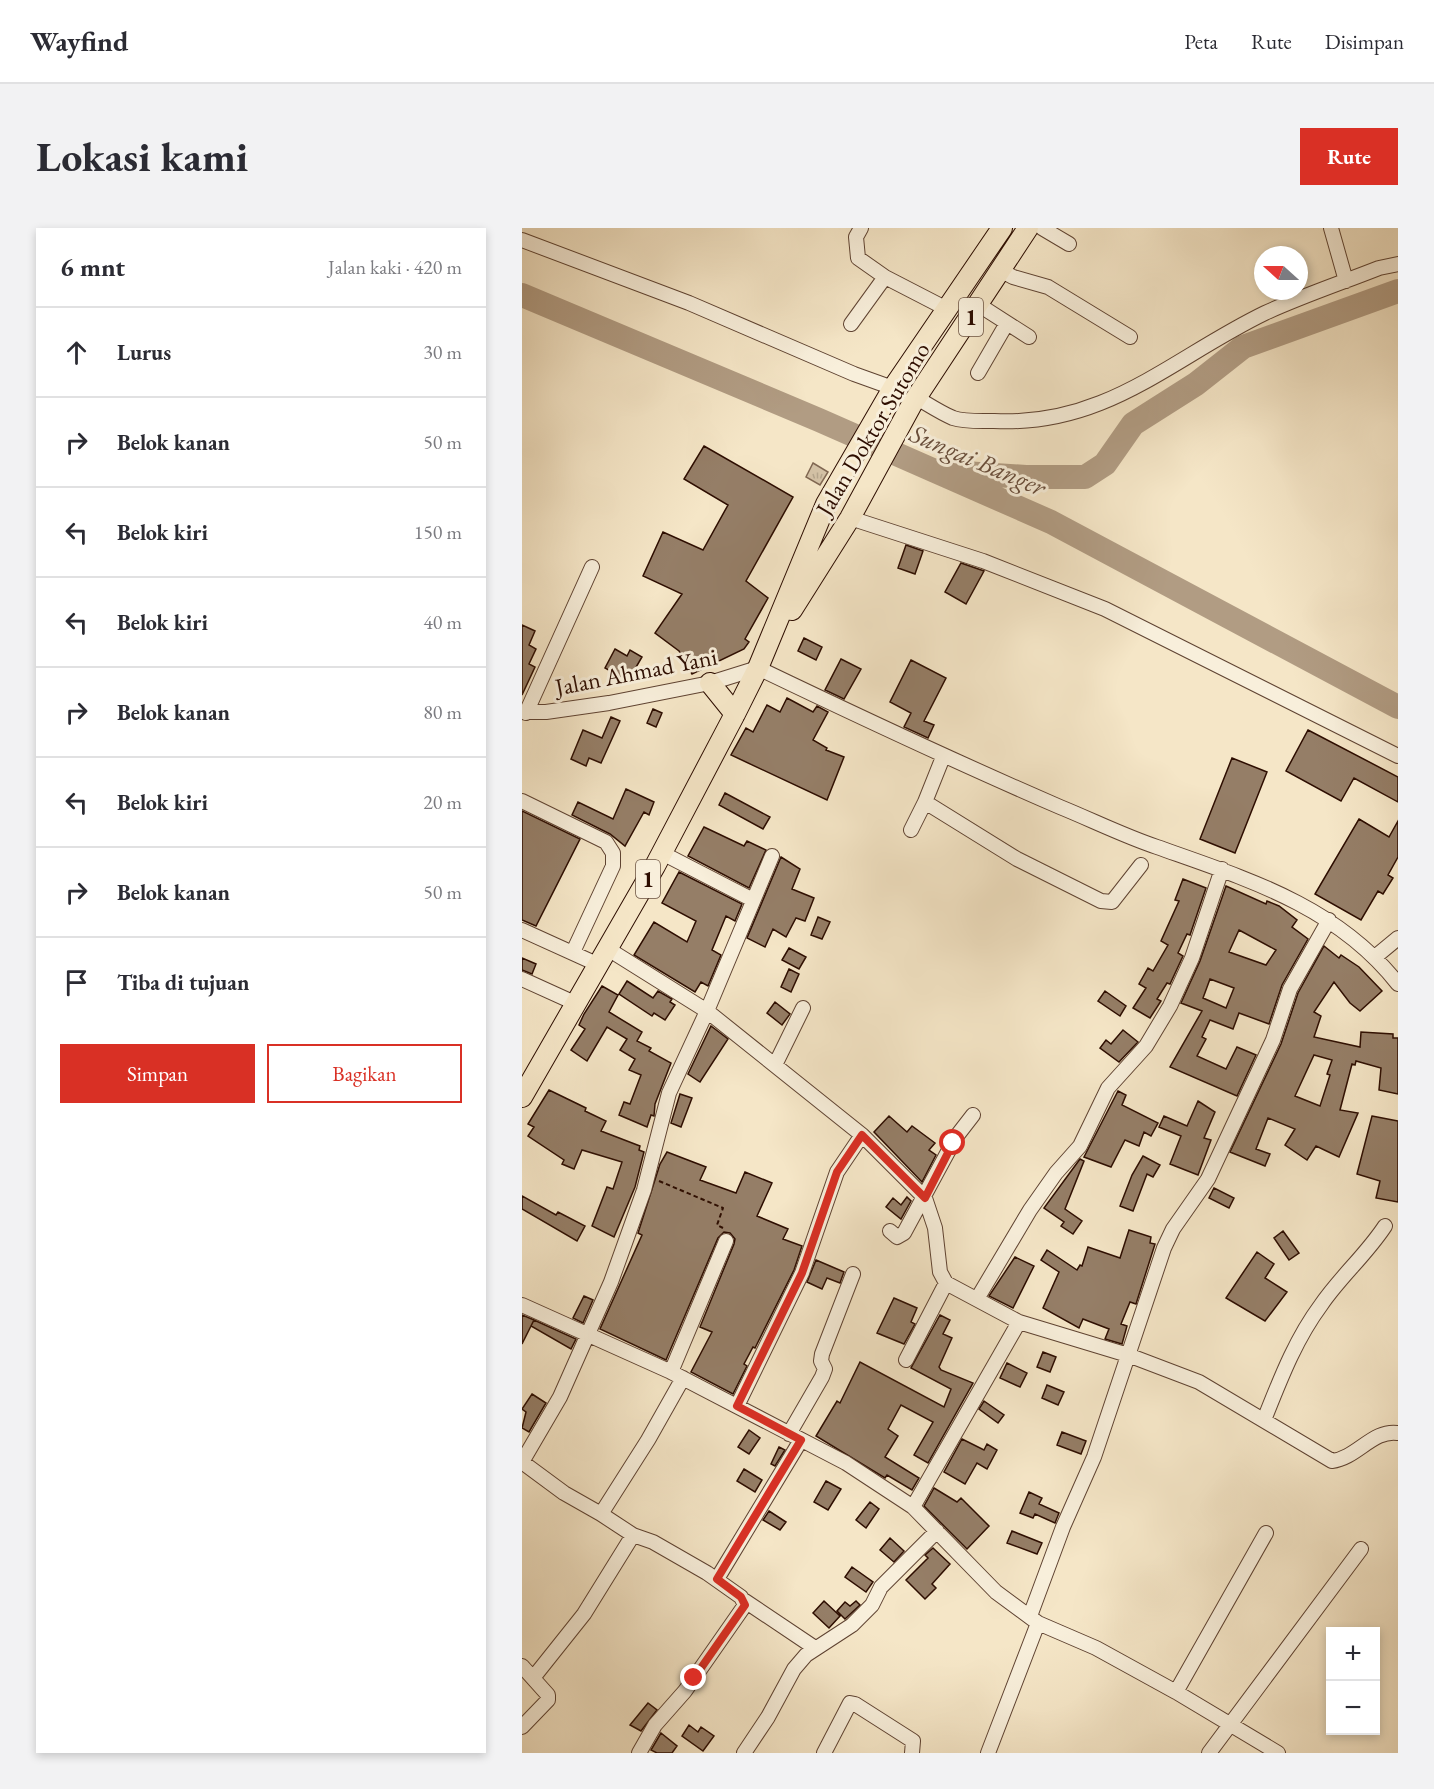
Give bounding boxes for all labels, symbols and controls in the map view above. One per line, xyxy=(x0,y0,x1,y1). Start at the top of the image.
text: Wayfind xyxy=(30,23,128,59)
text: Peta xyxy=(1184,28,1218,55)
text: Rute xyxy=(1251,28,1292,55)
text: Disimpan xyxy=(1325,28,1404,55)
button: Rute xyxy=(1300,128,1398,185)
text: Lokasi kami xyxy=(36,129,248,184)
north arrow xyxy=(1254,246,1308,300)
text: 6 mnt xyxy=(60,250,125,284)
text: Jalan kaki · 420 m xyxy=(328,254,462,280)
road number: 1 xyxy=(959,298,983,336)
icon: ahead xyxy=(60,336,93,369)
street label: Jalan Doktor Sutomo xyxy=(807,336,937,523)
text: Lurus xyxy=(117,338,171,367)
text: 30 m xyxy=(423,339,462,365)
water label: Sungai Banger xyxy=(904,416,1052,504)
icon: right xyxy=(60,426,93,459)
text: Belok kanan xyxy=(117,428,230,457)
text: 50 m xyxy=(423,429,462,455)
icon: left xyxy=(60,516,93,549)
text: Belok kiri xyxy=(117,518,208,547)
text: 150 m xyxy=(414,519,462,545)
icon: left xyxy=(60,606,93,639)
text: Belok kiri xyxy=(117,608,208,637)
text: 40 m xyxy=(423,609,462,635)
street label: Jalan Ahmad Yani xyxy=(550,641,720,703)
icon: right xyxy=(60,696,93,729)
text: Belok kanan xyxy=(117,698,230,727)
text: 80 m xyxy=(423,699,462,725)
icon: left xyxy=(60,786,93,819)
text: Belok kiri xyxy=(117,788,208,817)
text: 20 m xyxy=(423,789,462,815)
road number: 1 xyxy=(636,860,660,898)
icon: right xyxy=(60,876,93,909)
text: Belok kanan xyxy=(117,878,230,907)
text: 50 m xyxy=(423,879,462,905)
icon: arrive xyxy=(60,966,93,999)
text: Tiba di tujuan xyxy=(117,968,249,997)
button: Simpan xyxy=(60,1044,255,1103)
button: Bagikan xyxy=(267,1044,462,1103)
route start xyxy=(939,1129,965,1155)
map controls xyxy=(1326,1627,1380,1735)
button: + xyxy=(1326,1627,1380,1681)
route end xyxy=(680,1664,706,1690)
button: − xyxy=(1326,1681,1380,1735)

